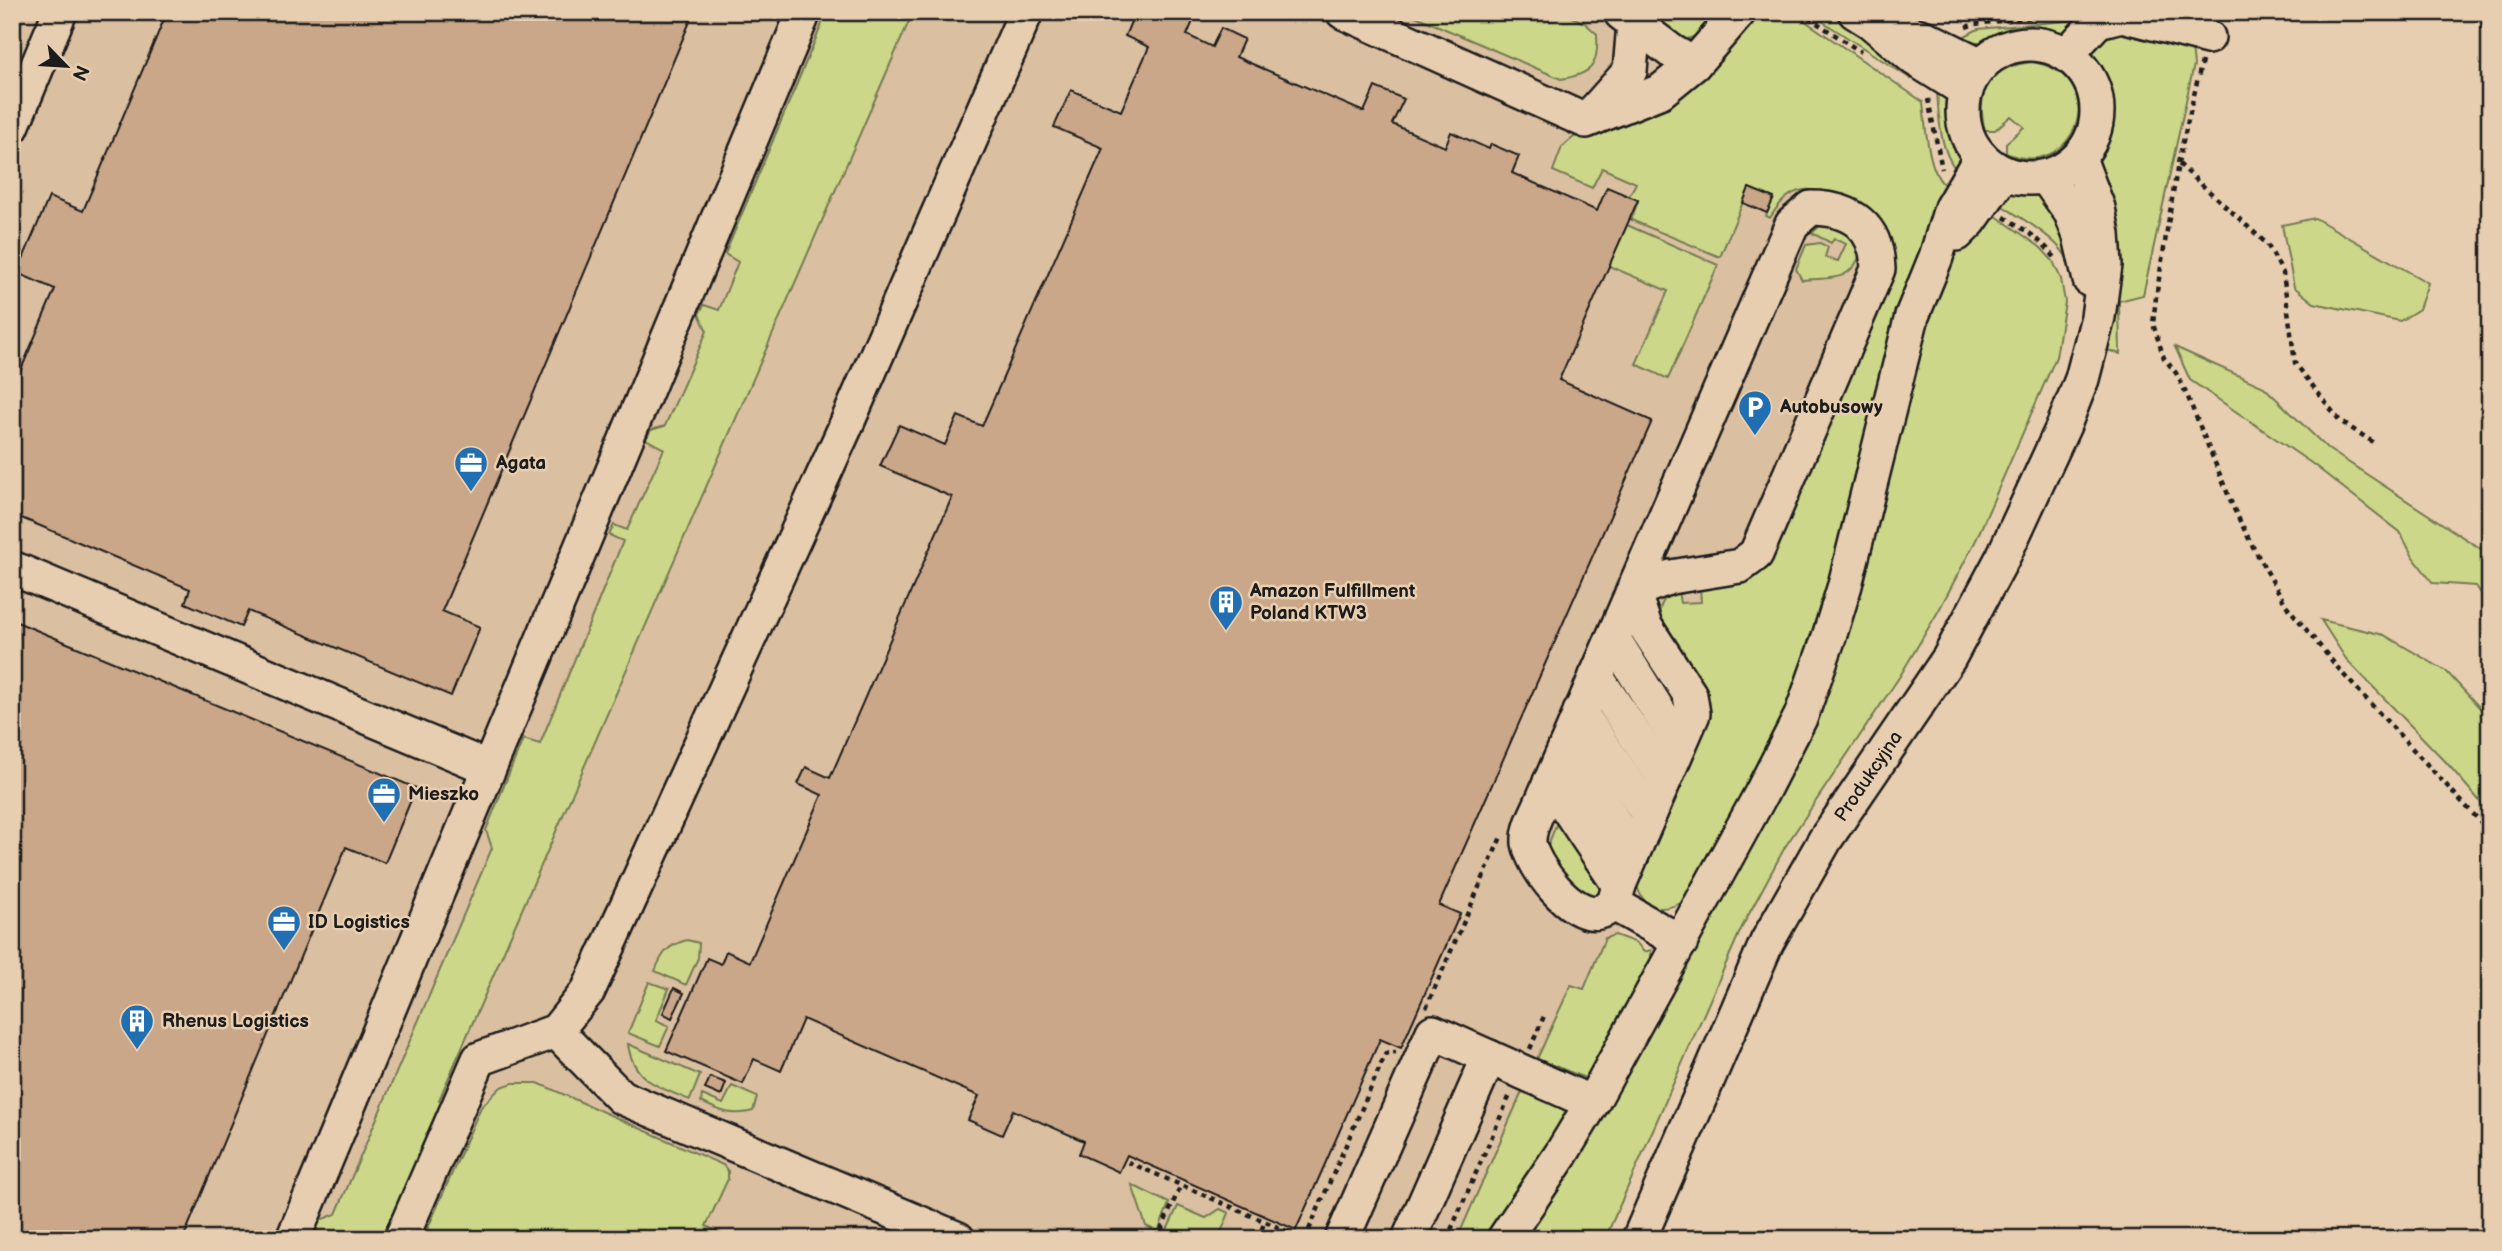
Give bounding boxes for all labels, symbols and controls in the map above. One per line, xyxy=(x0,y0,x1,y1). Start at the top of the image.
north arrow xyxy=(32,32,102,102)
text: N xyxy=(67,61,93,84)
parking icon: Autobusowy xyxy=(1736,388,1774,437)
place label: Autobusowy xyxy=(1779,396,1883,419)
office icon: Agata xyxy=(452,444,490,493)
place label: Agata xyxy=(495,452,546,475)
place label: Amazon Fulfillment Poland KTW3 xyxy=(1249,580,1416,625)
building icon: Amazon Fulfillment Poland KTW3 xyxy=(1207,583,1245,632)
street label: Produkcyjna xyxy=(1830,727,1907,826)
office icon: Mieszko xyxy=(365,775,403,824)
place label: Mieszko xyxy=(408,783,479,806)
office icon: ID Logistics xyxy=(265,903,303,952)
place label: ID Logistics xyxy=(308,911,410,934)
building icon: Rhenus Logistics xyxy=(118,1002,156,1051)
place label: Rhenus Logistics xyxy=(162,1010,309,1033)

